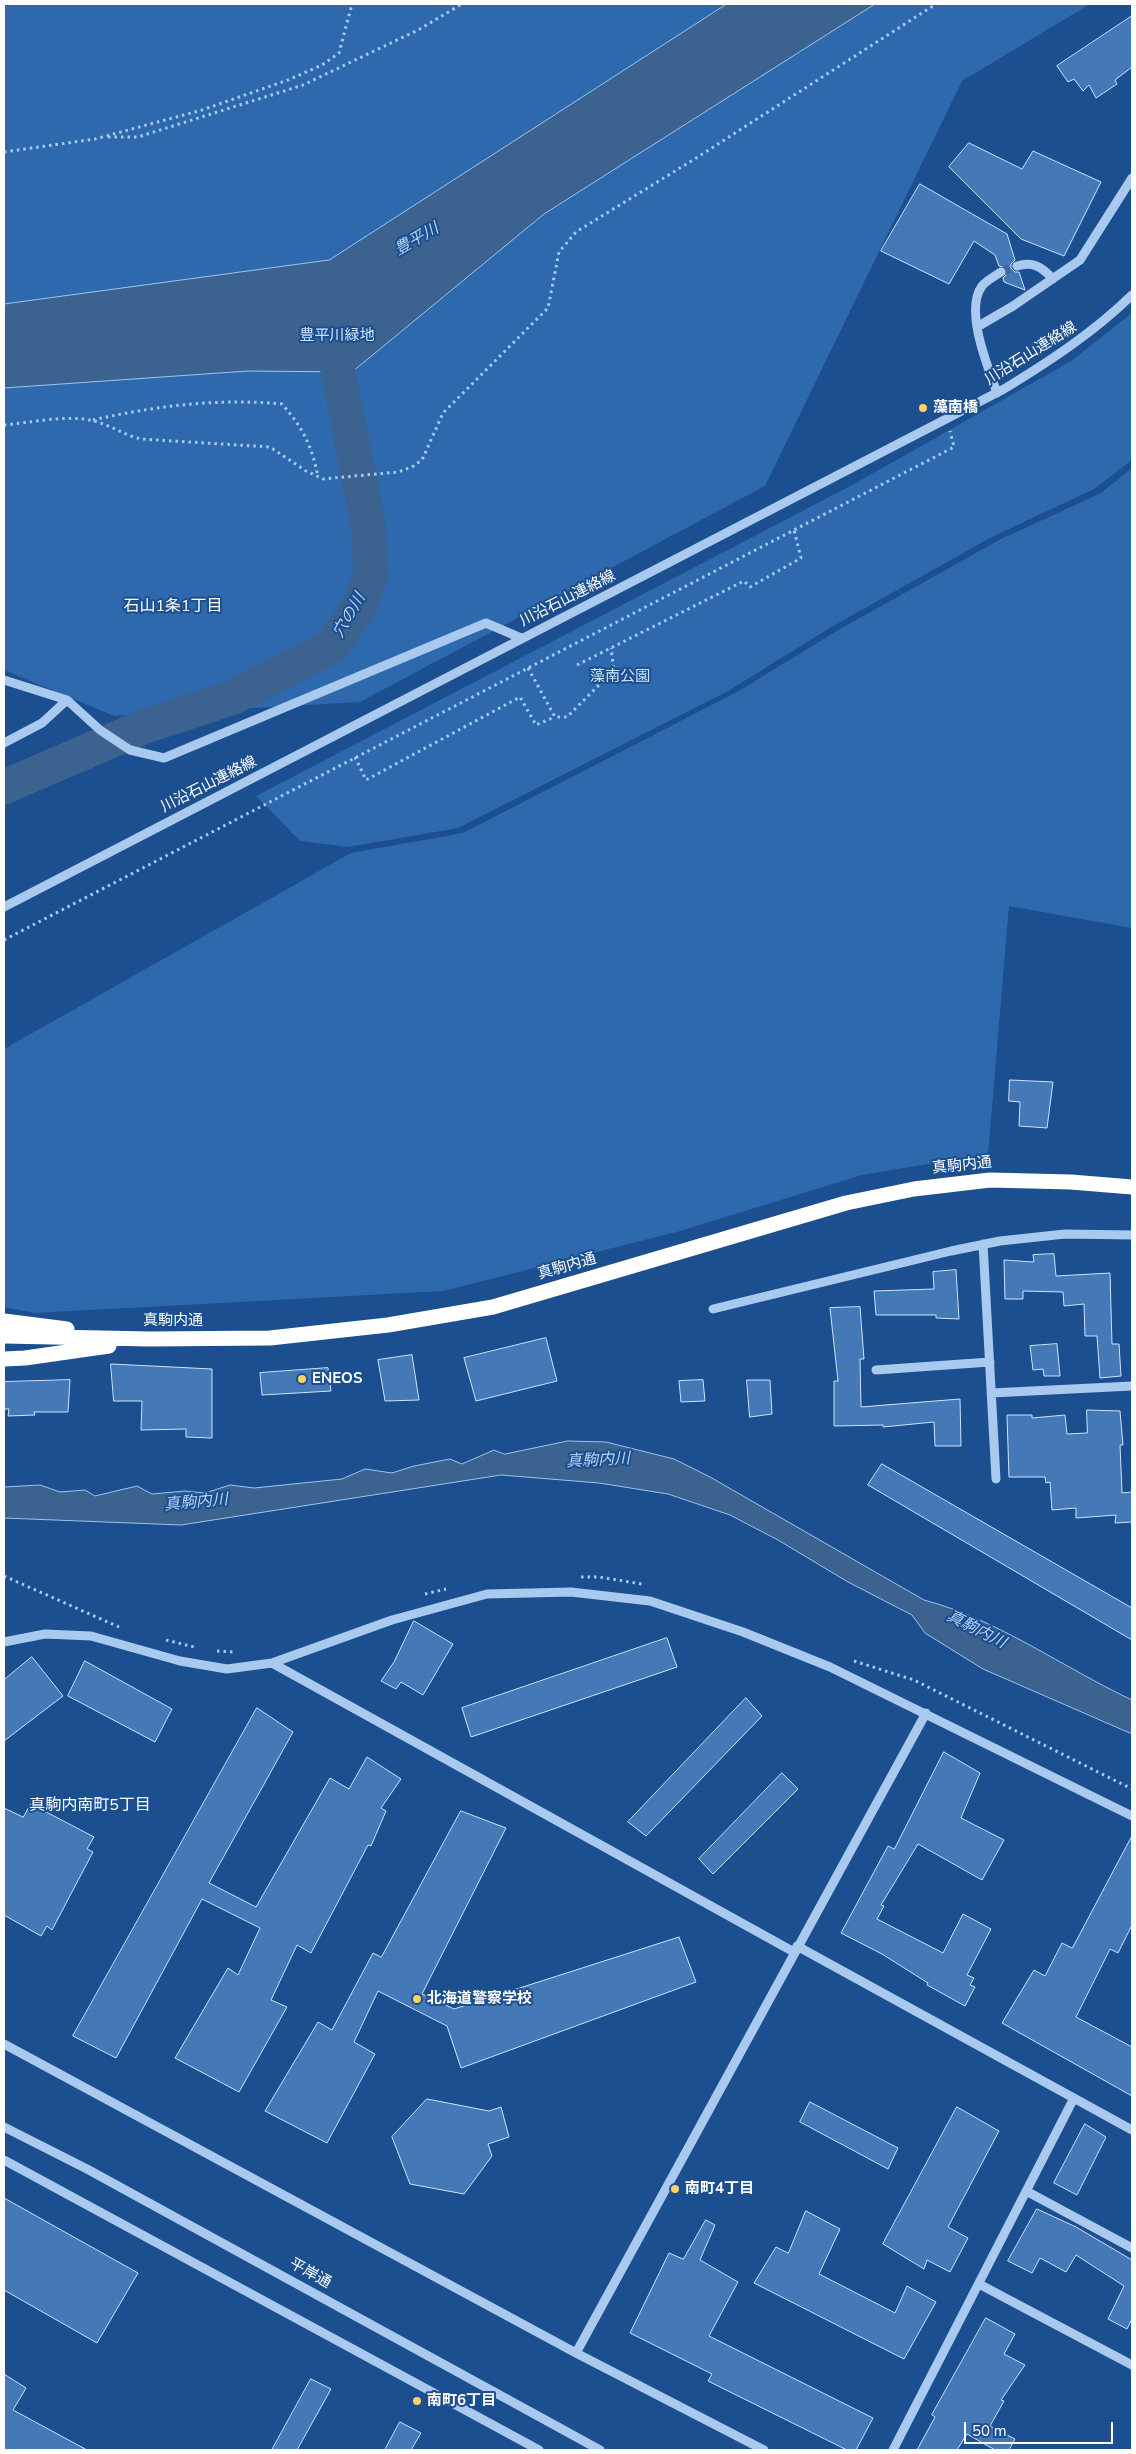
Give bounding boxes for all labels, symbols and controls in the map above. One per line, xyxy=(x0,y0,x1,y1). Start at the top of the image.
water label: 豊平川 xyxy=(391,220,443,260)
street label: 川沿石山連絡線 xyxy=(982,319,1080,389)
park label: 豊平川緑地 xyxy=(300,327,374,345)
place label: 藻南橋 xyxy=(933,399,978,417)
marker: 藻南橋 xyxy=(917,402,929,414)
street label: 川沿石山連絡線 xyxy=(517,567,619,631)
water label: 穴の川 xyxy=(330,590,370,642)
district label: 石山1条1丁目 xyxy=(123,597,223,617)
park label: 藻南公園 xyxy=(590,668,650,686)
street label: 川沿石山連絡線 xyxy=(158,753,260,817)
street label: 真駒内通 xyxy=(931,1154,993,1178)
street label: 真駒内通 xyxy=(536,1250,598,1284)
street label: 真駒内通 xyxy=(143,1312,203,1330)
place label: ENEOS xyxy=(312,1370,362,1388)
marker: ENEOS xyxy=(296,1373,308,1385)
water label: 真駒内川 xyxy=(566,1450,630,1472)
water label: 真駒内川 xyxy=(163,1491,229,1515)
water label: 真駒内川 xyxy=(943,1607,1009,1653)
district label: 真駒内南町5丁目 xyxy=(29,1796,151,1816)
place label: 北海道警察学校 xyxy=(427,1990,532,2008)
marker: 北海道警察学校 xyxy=(411,1993,423,2005)
place label: 南町4丁目 xyxy=(685,2180,754,2198)
marker: 南町4丁目 xyxy=(669,2183,681,2195)
street label: 平岸通 xyxy=(286,2255,334,2293)
place label: 南町6丁目 xyxy=(427,2392,496,2410)
marker: 南町6丁目 xyxy=(411,2395,423,2407)
scale bar xyxy=(966,2412,1115,2444)
text: 50 m xyxy=(972,2421,1007,2441)

